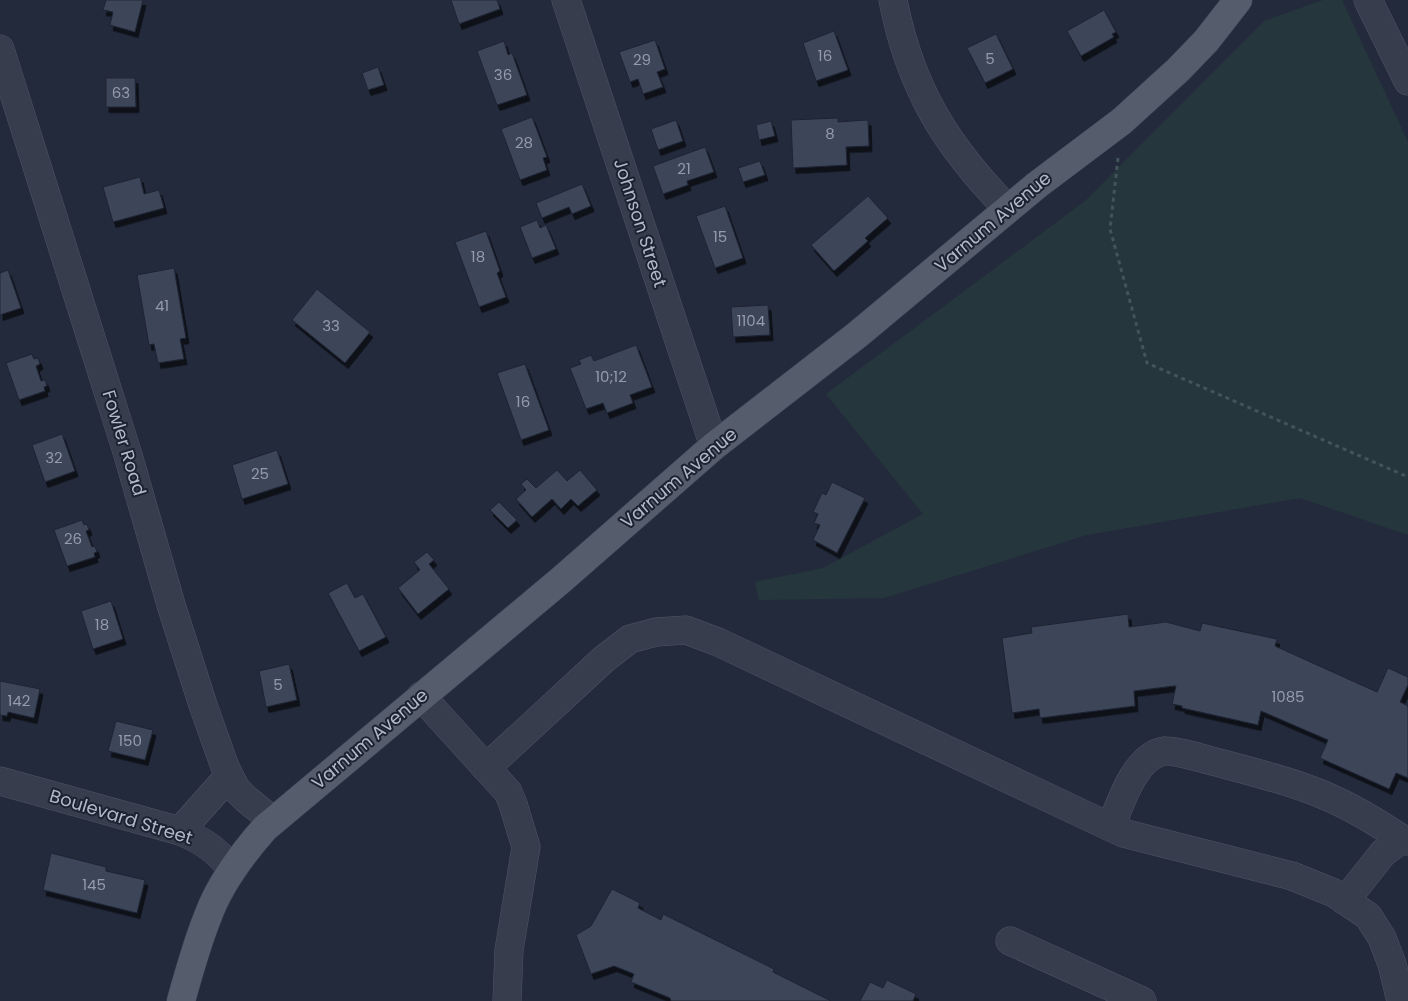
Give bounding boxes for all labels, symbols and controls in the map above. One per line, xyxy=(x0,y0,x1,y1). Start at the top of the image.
house number: 16 xyxy=(818,45,832,66)
house number: 5 xyxy=(985,48,995,69)
house number: 29 xyxy=(633,49,651,70)
house number: 36 xyxy=(494,64,512,85)
house number: 63 xyxy=(112,82,130,103)
house number: 8 xyxy=(825,123,835,144)
house number: 28 xyxy=(515,132,533,153)
street label: Johnson Street xyxy=(608,155,673,290)
house number: 21 xyxy=(677,158,691,179)
street label: Varnum Avenue xyxy=(929,165,1056,278)
house number: 15 xyxy=(713,226,727,247)
house number: 18 xyxy=(471,246,485,267)
house number: 41 xyxy=(155,295,169,316)
house number: 1104 xyxy=(737,310,765,331)
house number: 33 xyxy=(322,315,340,336)
house number: 10;12 xyxy=(595,366,627,387)
street label: Fowler Road xyxy=(97,387,152,499)
house number: 16 xyxy=(516,391,530,412)
street label: Varnum Avenue xyxy=(615,421,742,534)
house number: 32 xyxy=(45,447,63,468)
house number: 25 xyxy=(251,463,269,484)
house number: 26 xyxy=(64,528,82,549)
house number: 18 xyxy=(95,614,109,635)
house number: 5 xyxy=(273,674,283,695)
street label: Varnum Avenue xyxy=(306,682,433,795)
house number: 1085 xyxy=(1271,686,1305,707)
house number: 142 xyxy=(8,690,30,711)
house number: 150 xyxy=(118,730,142,751)
street label: Boulevard Street xyxy=(47,783,196,850)
house number: 145 xyxy=(82,874,106,895)

